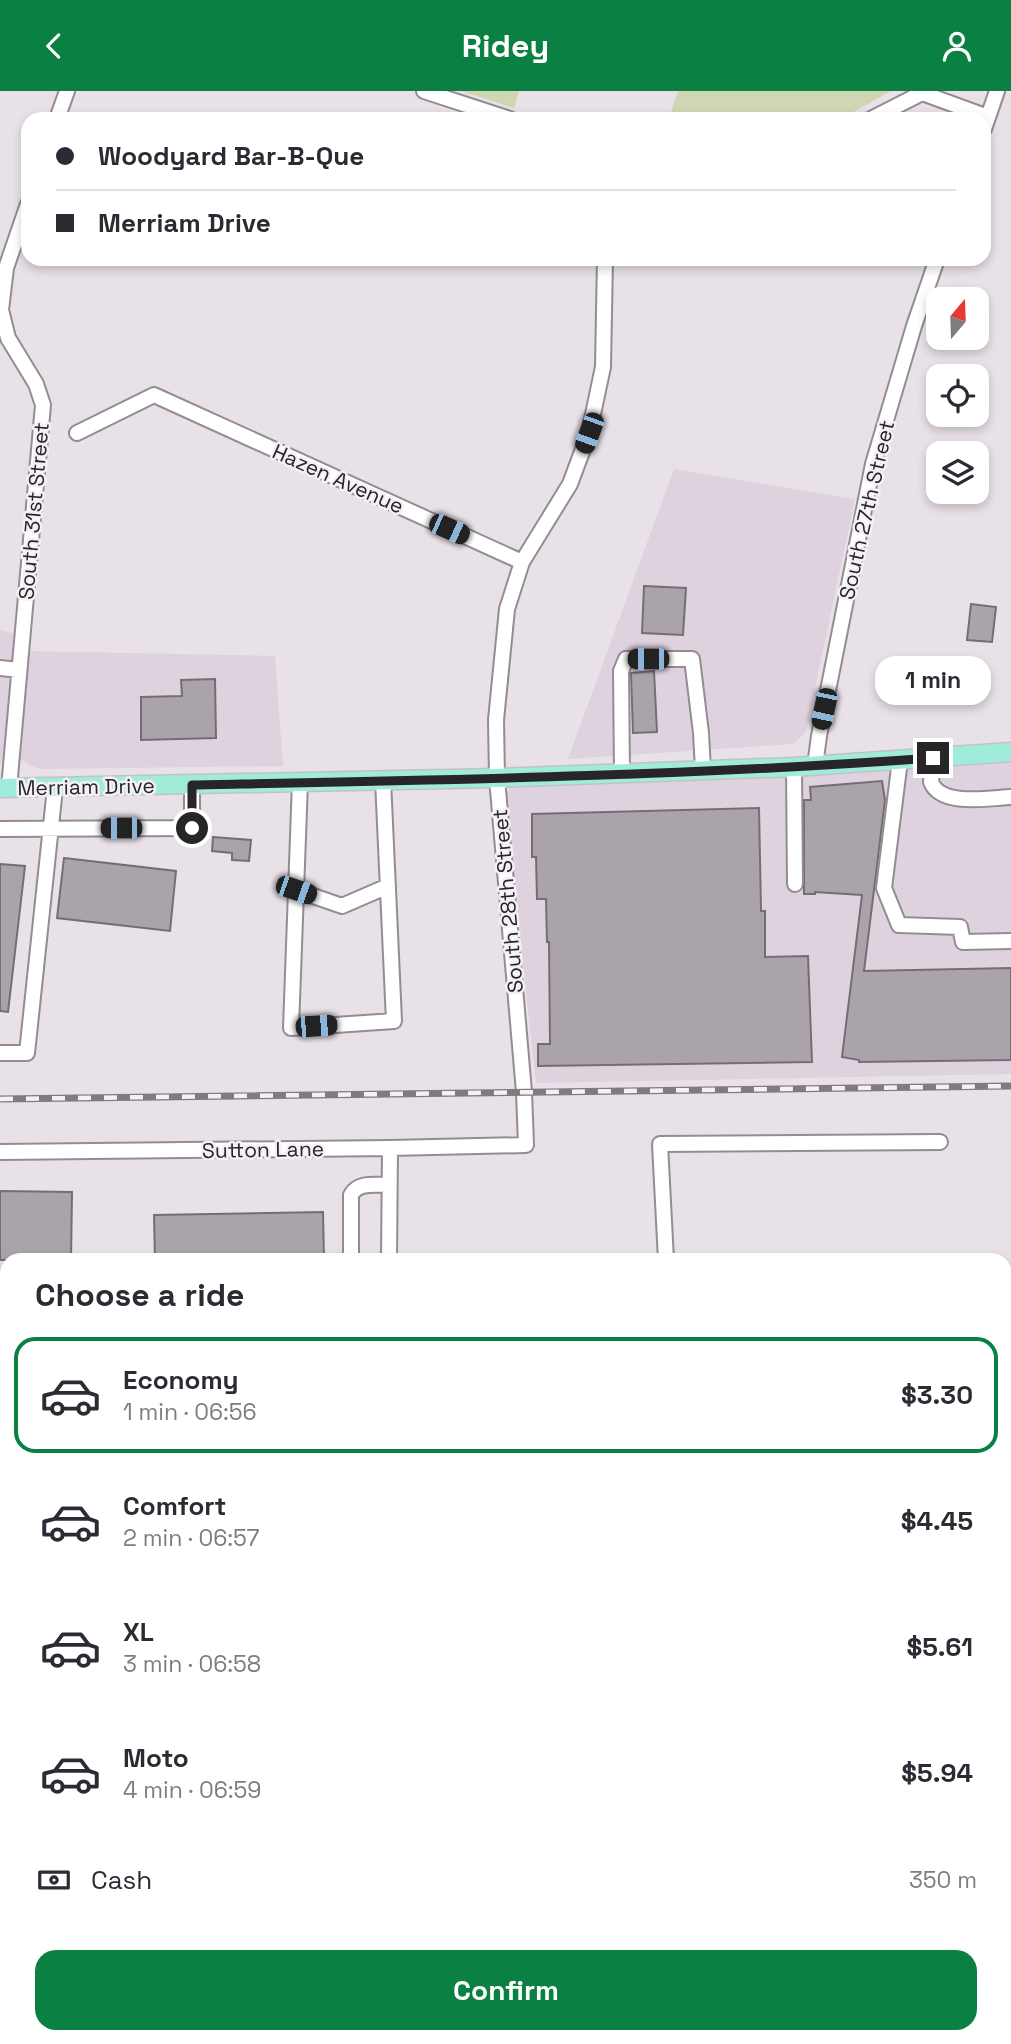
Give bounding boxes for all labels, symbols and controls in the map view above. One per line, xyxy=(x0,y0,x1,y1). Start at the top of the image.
text: Ridey xyxy=(462,26,549,66)
icon: back xyxy=(35,27,73,65)
icon: person xyxy=(938,27,976,65)
text: Woodyard Bar-B-Que xyxy=(98,139,364,173)
text: Merriam Drive xyxy=(98,206,271,240)
north arrow xyxy=(926,287,989,350)
map controls xyxy=(926,287,989,504)
button: locate xyxy=(926,364,989,427)
car xyxy=(572,410,607,456)
street label: South 27th Street xyxy=(833,418,900,602)
street label: South 31st Street xyxy=(12,421,55,601)
street label: Hazen Avenue xyxy=(268,438,408,520)
button: layers xyxy=(926,441,989,504)
car xyxy=(426,511,473,547)
car xyxy=(628,649,670,670)
callout: 1 min xyxy=(875,657,991,705)
text: 1 min xyxy=(905,665,961,695)
car xyxy=(810,686,839,732)
route end xyxy=(917,742,949,774)
street label: Merriam Drive xyxy=(17,772,155,801)
street label: South 28th Street xyxy=(486,808,529,994)
route start xyxy=(176,812,208,844)
car xyxy=(101,818,143,839)
car xyxy=(273,873,320,907)
car xyxy=(295,1014,338,1038)
street label: Sutton Lane xyxy=(202,1135,324,1164)
text: Choose a ride xyxy=(35,1275,245,1315)
text: Economy xyxy=(123,1363,239,1397)
icon: car xyxy=(39,1364,102,1427)
text: $3.30 xyxy=(901,1378,973,1412)
text: 1 min · 06:56 xyxy=(123,1397,257,1427)
text: Comfort xyxy=(123,1489,226,1523)
icon: car xyxy=(39,1490,102,1553)
text: $4.45 xyxy=(901,1504,973,1538)
text: 2 min · 06:57 xyxy=(123,1523,260,1553)
text: XL xyxy=(123,1615,154,1649)
icon: car xyxy=(39,1616,102,1679)
text: $5.61 xyxy=(906,1630,973,1664)
text: 3 min · 06:58 xyxy=(123,1649,261,1679)
text: Moto xyxy=(123,1741,189,1775)
icon: car xyxy=(39,1742,102,1805)
text: $5.94 xyxy=(901,1756,973,1790)
text: 4 min · 06:59 xyxy=(123,1775,261,1805)
icon: cash xyxy=(35,1861,73,1899)
text: Cash xyxy=(91,1863,152,1897)
text: 350 m xyxy=(909,1865,977,1895)
button: Confirm xyxy=(35,1950,977,2030)

